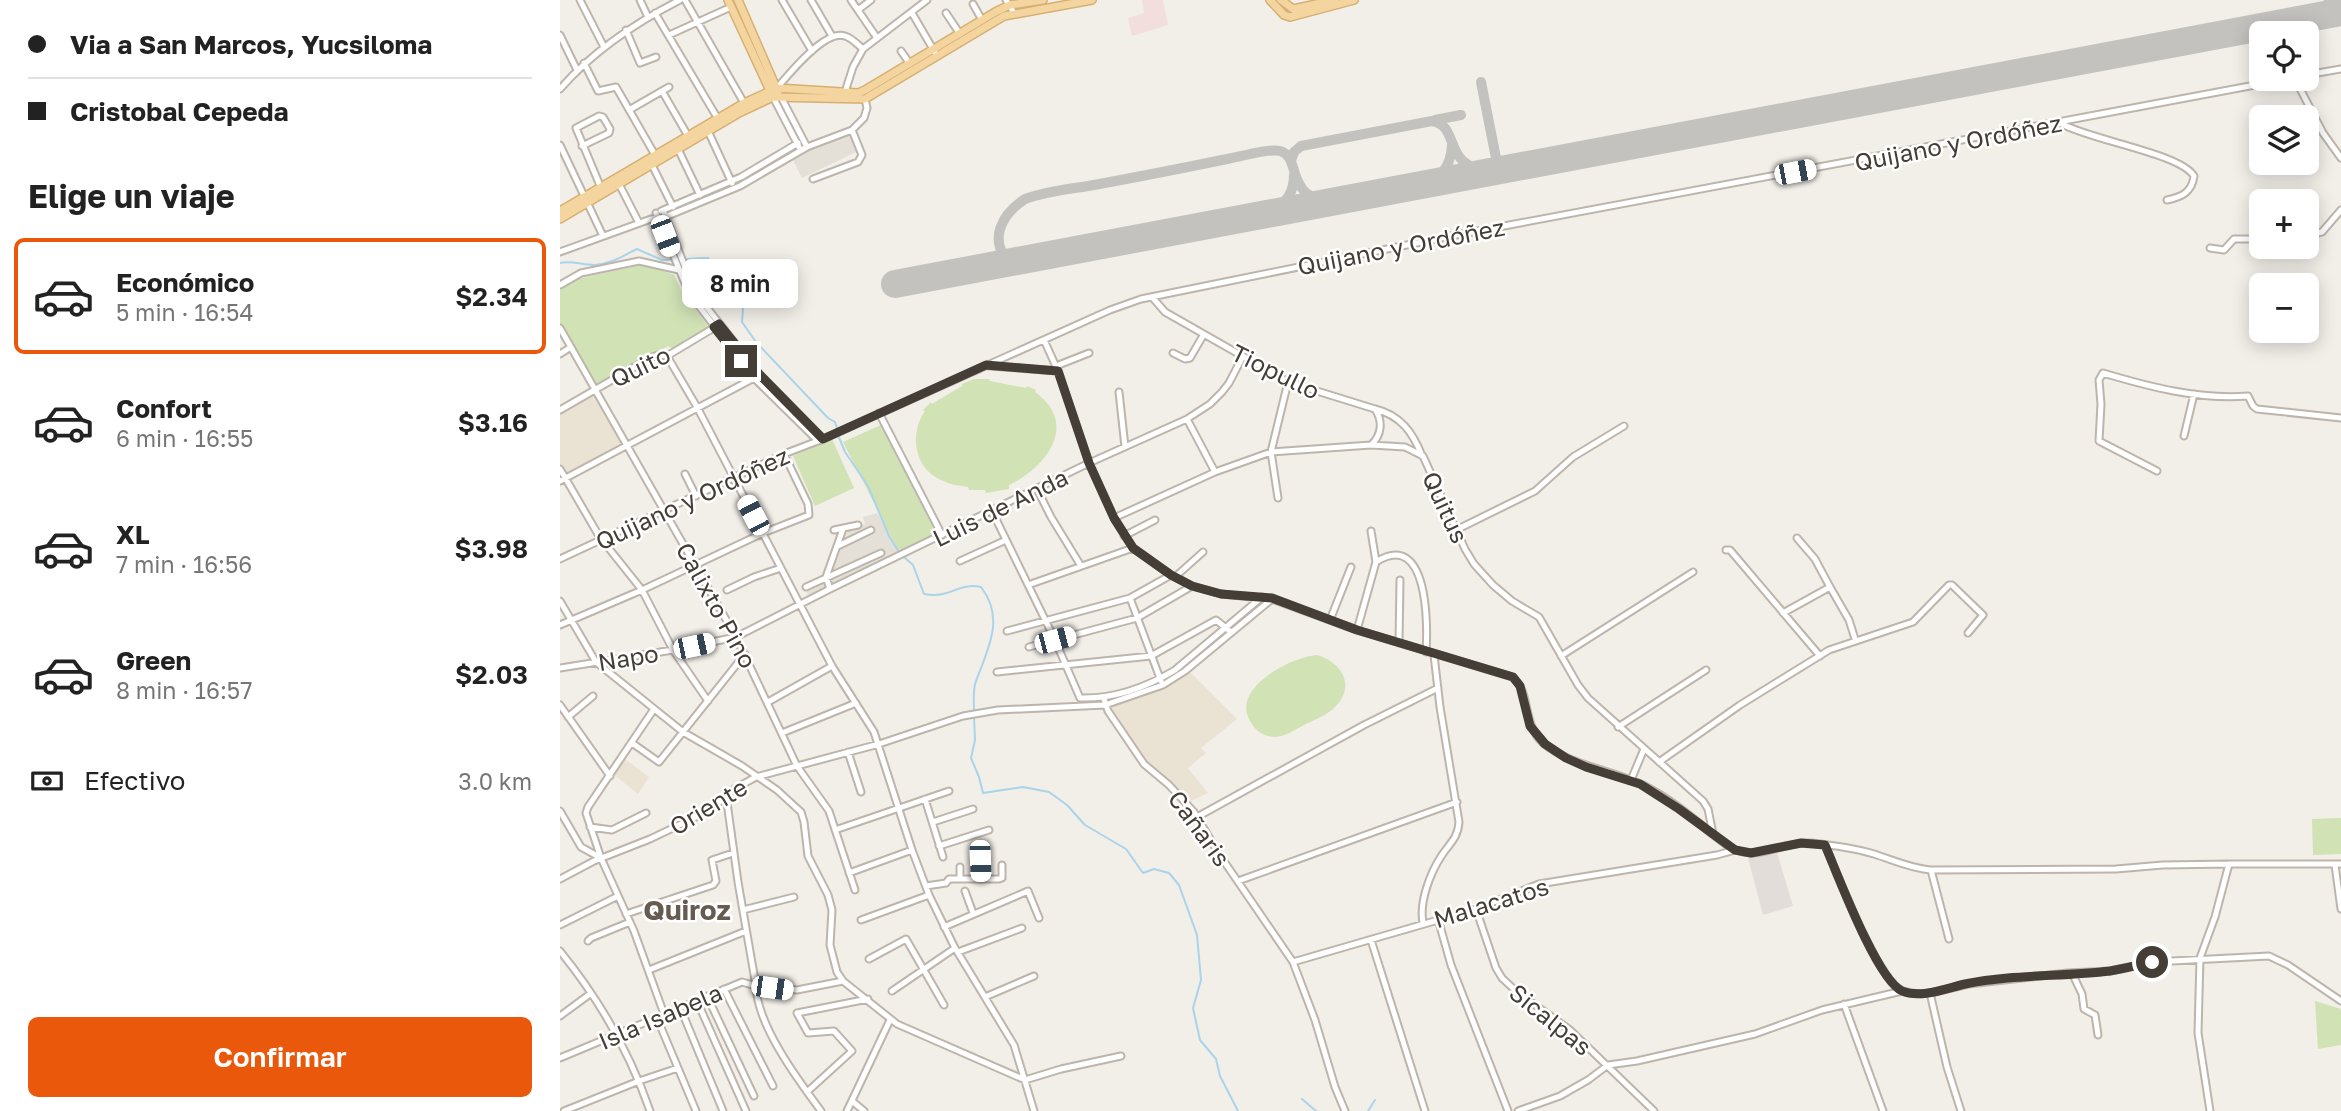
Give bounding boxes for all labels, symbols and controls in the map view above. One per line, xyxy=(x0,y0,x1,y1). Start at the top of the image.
map controls xyxy=(2249,21,2319,343)
button: locate xyxy=(2249,21,2319,91)
text: Via a San Marcos, Yucsiloma xyxy=(70,29,432,60)
text: Cristobal Cepeda xyxy=(70,96,289,127)
button: layers xyxy=(2249,105,2319,175)
street label: Quijano y Ordóñez xyxy=(1852,108,2064,176)
car xyxy=(1773,158,1818,186)
text: Elige un viaje xyxy=(28,177,235,215)
button: + xyxy=(2249,189,2319,259)
street label: Quijano y Ordóñez xyxy=(1295,212,1507,280)
car xyxy=(648,213,683,259)
callout: 8 min xyxy=(683,260,799,308)
icon: car xyxy=(32,265,95,328)
text: Económico xyxy=(116,267,254,298)
text: 8 min xyxy=(710,269,770,297)
button: − xyxy=(2249,273,2319,343)
text: $2.34 xyxy=(455,281,528,312)
text: 5 min · 16:54 xyxy=(116,298,254,326)
street label: Tiopullo xyxy=(1227,337,1325,405)
street label: Quito xyxy=(605,339,675,393)
route end xyxy=(725,345,757,377)
icon: car xyxy=(32,391,95,454)
text: Confort xyxy=(116,393,212,424)
text: $3.16 xyxy=(458,407,528,438)
text: 6 min · 16:55 xyxy=(116,424,253,452)
street label: Quijano y Ordóñez xyxy=(591,440,793,556)
street label: Luis de Anda xyxy=(928,462,1072,552)
street label: Quitus xyxy=(1417,467,1475,547)
car xyxy=(734,492,773,538)
icon: car xyxy=(32,517,95,580)
text: XL xyxy=(116,519,150,550)
text: $3.98 xyxy=(455,533,528,564)
street label: Calixto Pino xyxy=(671,537,763,673)
text: 7 min · 16:56 xyxy=(116,550,252,578)
car xyxy=(1032,624,1079,656)
car xyxy=(672,631,717,661)
street label: Napo xyxy=(596,638,660,676)
icon: car xyxy=(32,643,95,706)
text: Green xyxy=(116,645,191,676)
text: $2.03 xyxy=(455,659,528,690)
text: 8 min · 16:57 xyxy=(116,676,252,704)
icon: cash xyxy=(28,762,66,800)
text: Efectivo xyxy=(84,765,185,796)
text: 3.0 km xyxy=(458,767,532,795)
street label: Oriente xyxy=(664,772,752,840)
street label: Cañaris xyxy=(1163,784,1237,872)
car xyxy=(969,840,992,882)
street label: Malacatos xyxy=(1430,871,1552,933)
district label: Quiroz xyxy=(643,893,731,926)
route start xyxy=(2136,946,2168,978)
car xyxy=(750,975,795,1001)
street label: Isla Isabela xyxy=(594,977,726,1055)
street label: Sicalpas xyxy=(1504,977,1598,1061)
button: Confirmar xyxy=(28,1017,532,1097)

